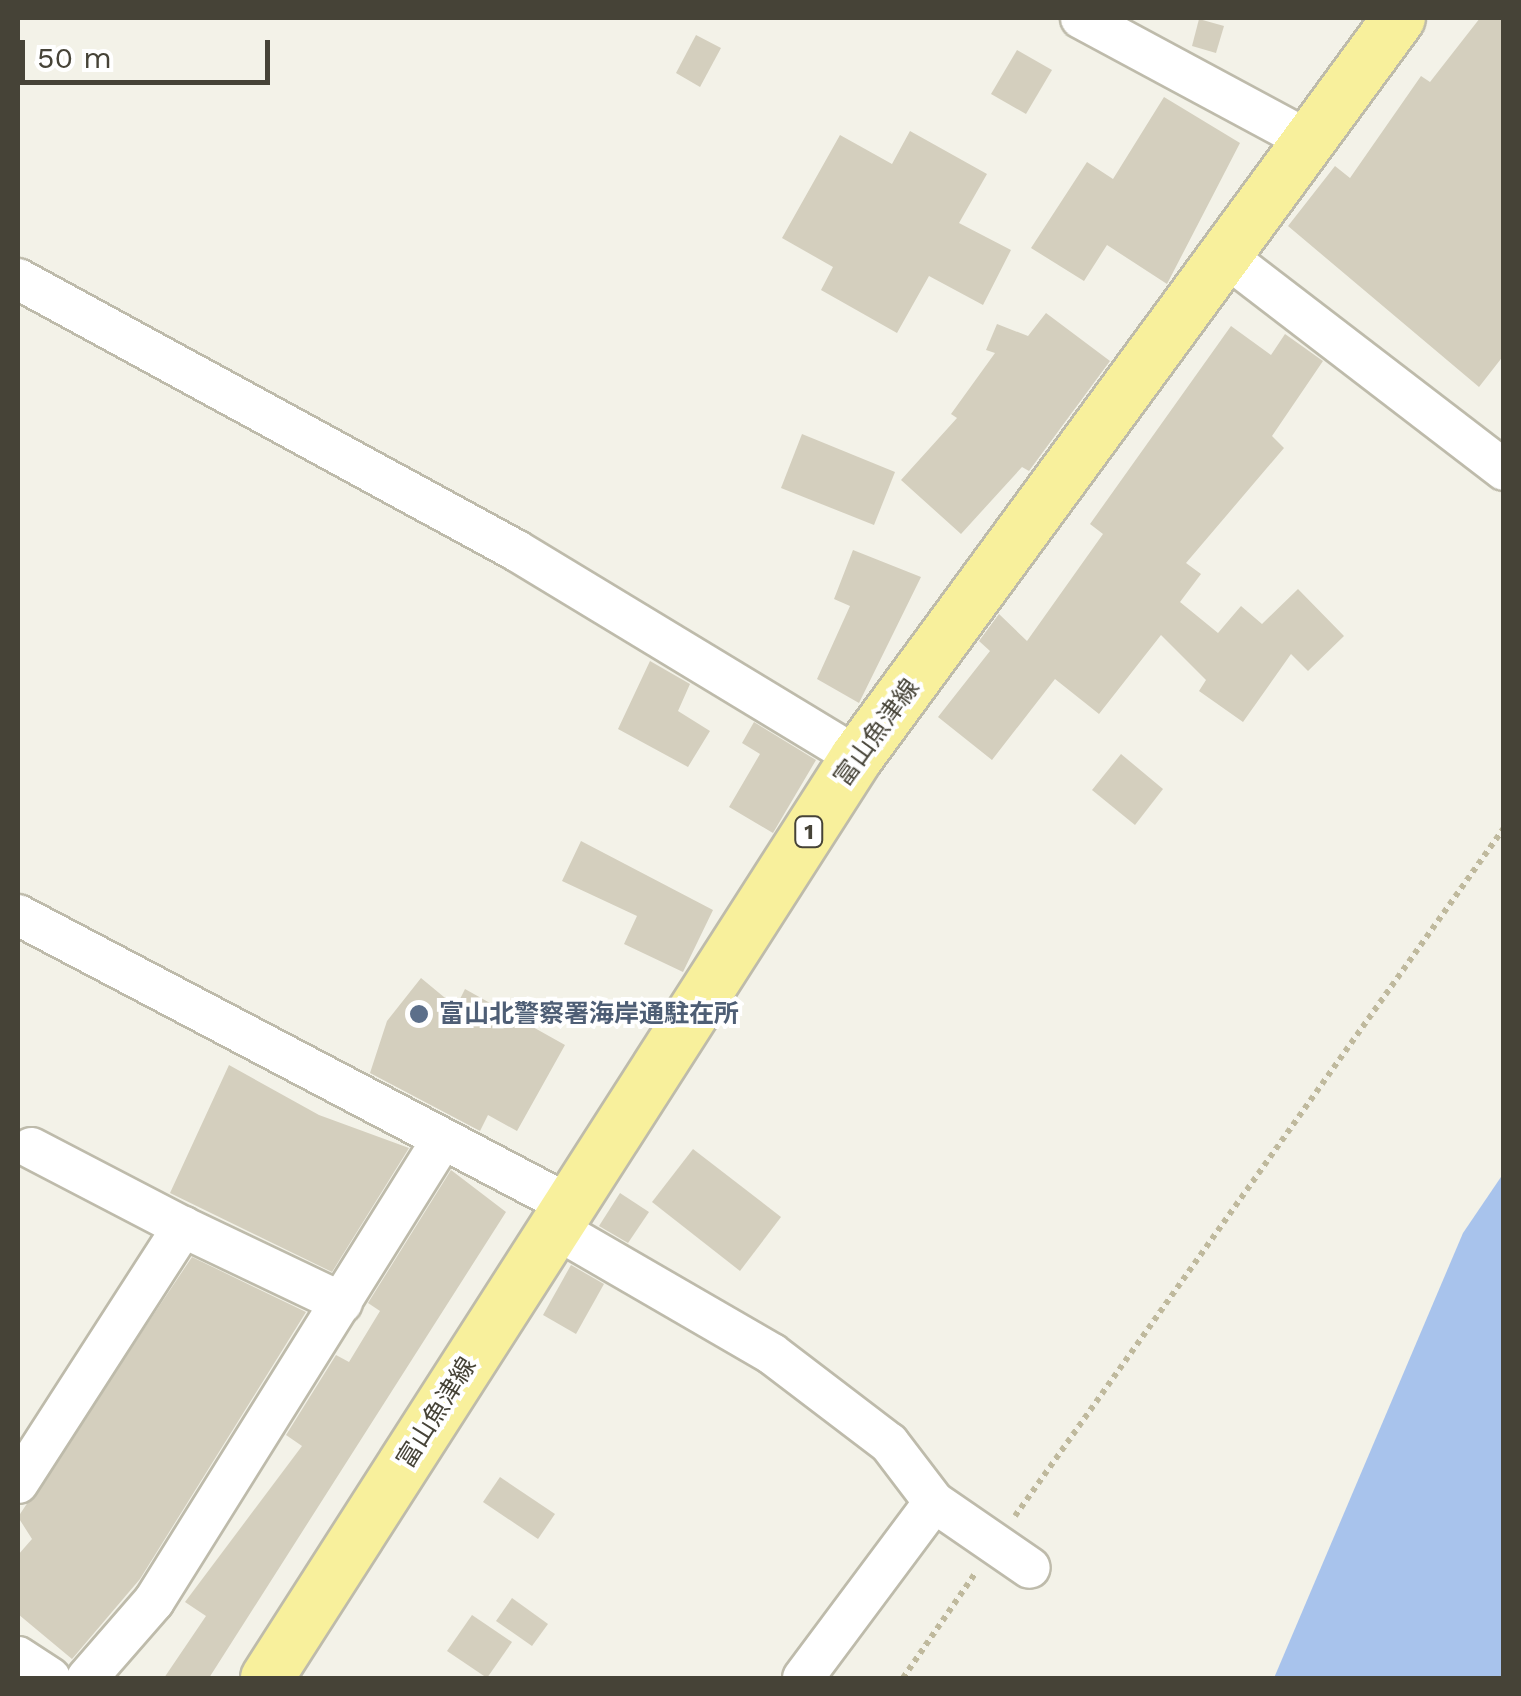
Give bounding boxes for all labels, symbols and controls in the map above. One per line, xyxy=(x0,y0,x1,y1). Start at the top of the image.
scale bar xyxy=(25,20,275,82)
text: 50 m xyxy=(37,40,112,75)
street label: 富山魚津線 xyxy=(828,674,926,792)
road number: 1 xyxy=(794,815,824,849)
place label: 富山北警察署海岸通駐在所 xyxy=(439,999,739,1029)
marker: 富山北警察署海岸通駐在所 xyxy=(408,1003,430,1025)
street label: 富山魚津線 xyxy=(391,1352,483,1474)

